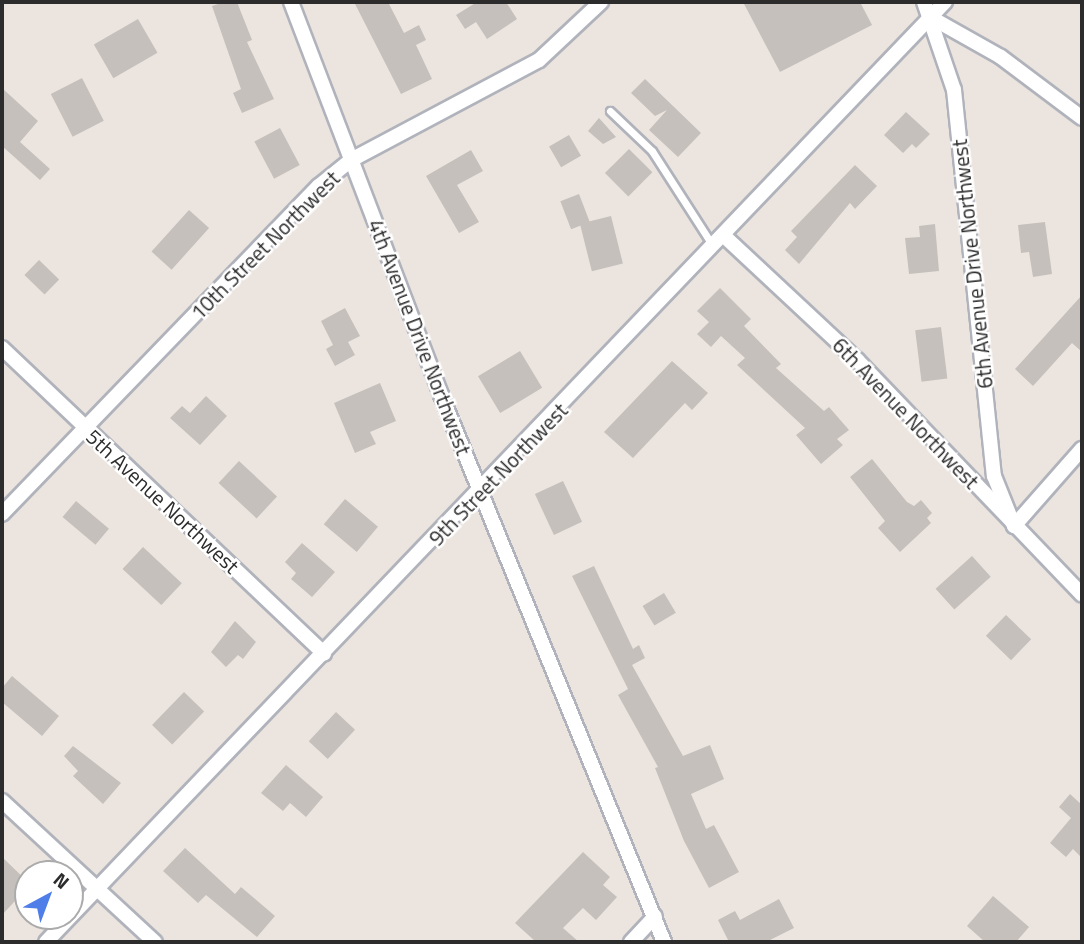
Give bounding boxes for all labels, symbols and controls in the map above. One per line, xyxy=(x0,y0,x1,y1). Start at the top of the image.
street label: 6th Avenue Drive Northwest xyxy=(946,138,998,390)
street label: 10th Street Northwest xyxy=(185,165,345,325)
street label: 4th Avenue Drive Northwest xyxy=(363,216,477,458)
street label: 6th Avenue Northwest xyxy=(827,332,985,494)
street label: 9th Street Northwest xyxy=(423,397,573,551)
street label: 5th Avenue Northwest xyxy=(81,424,245,578)
north arrow xyxy=(14,860,84,930)
text: N xyxy=(47,865,76,896)

